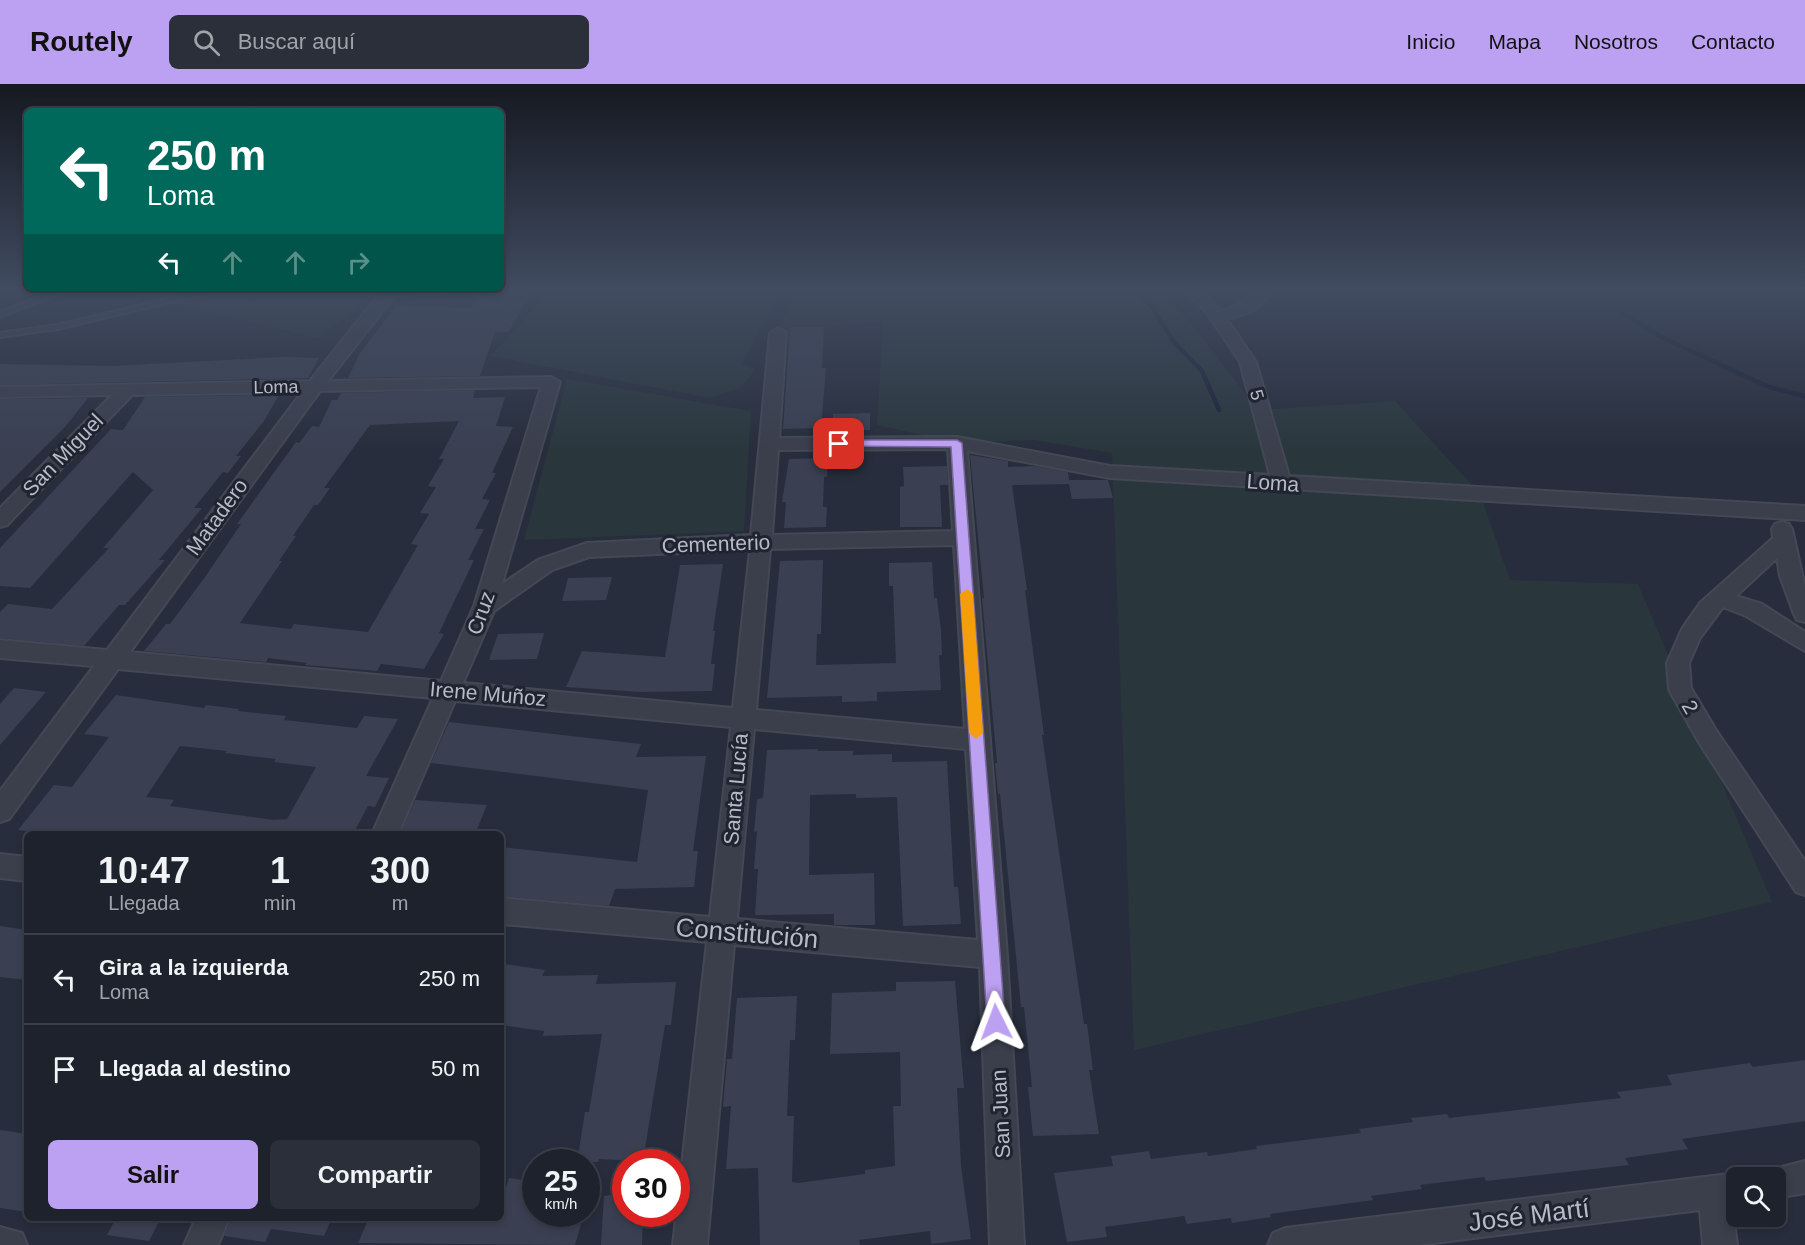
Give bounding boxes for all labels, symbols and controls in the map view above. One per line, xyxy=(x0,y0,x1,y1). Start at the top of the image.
search box xyxy=(169,15,589,69)
text: Routely xyxy=(30,26,133,57)
icon: search xyxy=(190,26,223,59)
text: Buscar aquí xyxy=(238,29,355,54)
text: Inicio xyxy=(1406,30,1455,53)
text: Mapa xyxy=(1488,30,1541,53)
text: Nosotros xyxy=(1574,30,1658,53)
text: Contacto xyxy=(1691,30,1775,53)
icon: left xyxy=(48,132,126,210)
text: 250 m xyxy=(147,132,266,179)
text: Loma xyxy=(147,181,215,211)
icon: left xyxy=(153,246,186,279)
icon: ahead xyxy=(216,246,249,279)
icon: ahead xyxy=(279,246,312,279)
icon: right xyxy=(342,246,375,279)
street label: Loma xyxy=(253,377,300,397)
street label: 5 xyxy=(1246,387,1268,403)
street label: San Miguel xyxy=(18,409,107,500)
pin xyxy=(813,418,864,469)
icon: arrive xyxy=(822,427,855,460)
street label: Loma xyxy=(1246,469,1300,496)
street label: Matadero xyxy=(181,474,252,559)
street label: Cementerio xyxy=(661,530,771,557)
street label: Cruz xyxy=(462,588,499,638)
street label: Irene Muñoz xyxy=(429,677,547,710)
street label: 2 xyxy=(1678,696,1703,718)
street label: Santa Lucía xyxy=(719,732,752,846)
text: 10:47 xyxy=(98,850,190,891)
text: 1 xyxy=(270,850,290,891)
text: 300 xyxy=(370,850,430,891)
text: Llegada xyxy=(108,892,180,914)
text: min xyxy=(264,892,296,914)
text: m xyxy=(392,892,408,914)
street label: Constitución xyxy=(674,912,820,954)
text: Gira a la izquierda xyxy=(99,955,289,980)
icon: left xyxy=(48,963,81,996)
text: 250 m xyxy=(419,966,480,991)
text: Loma xyxy=(99,981,149,1003)
position arrow xyxy=(964,990,1028,1054)
icon: arrive xyxy=(48,1053,81,1086)
text: Llegada al destino xyxy=(99,1056,291,1081)
text: 50 m xyxy=(431,1056,480,1081)
street label: San Juan xyxy=(987,1069,1014,1159)
button: Salir xyxy=(48,1140,258,1209)
button: Compartir xyxy=(270,1140,480,1209)
speed limit sign: 30 xyxy=(612,1149,690,1227)
text: 25 xyxy=(544,1164,578,1197)
map controls xyxy=(1726,1167,1786,1227)
button: search xyxy=(1726,1167,1786,1227)
street label: José Martí xyxy=(1467,1193,1592,1237)
text: km/h xyxy=(545,1195,577,1212)

